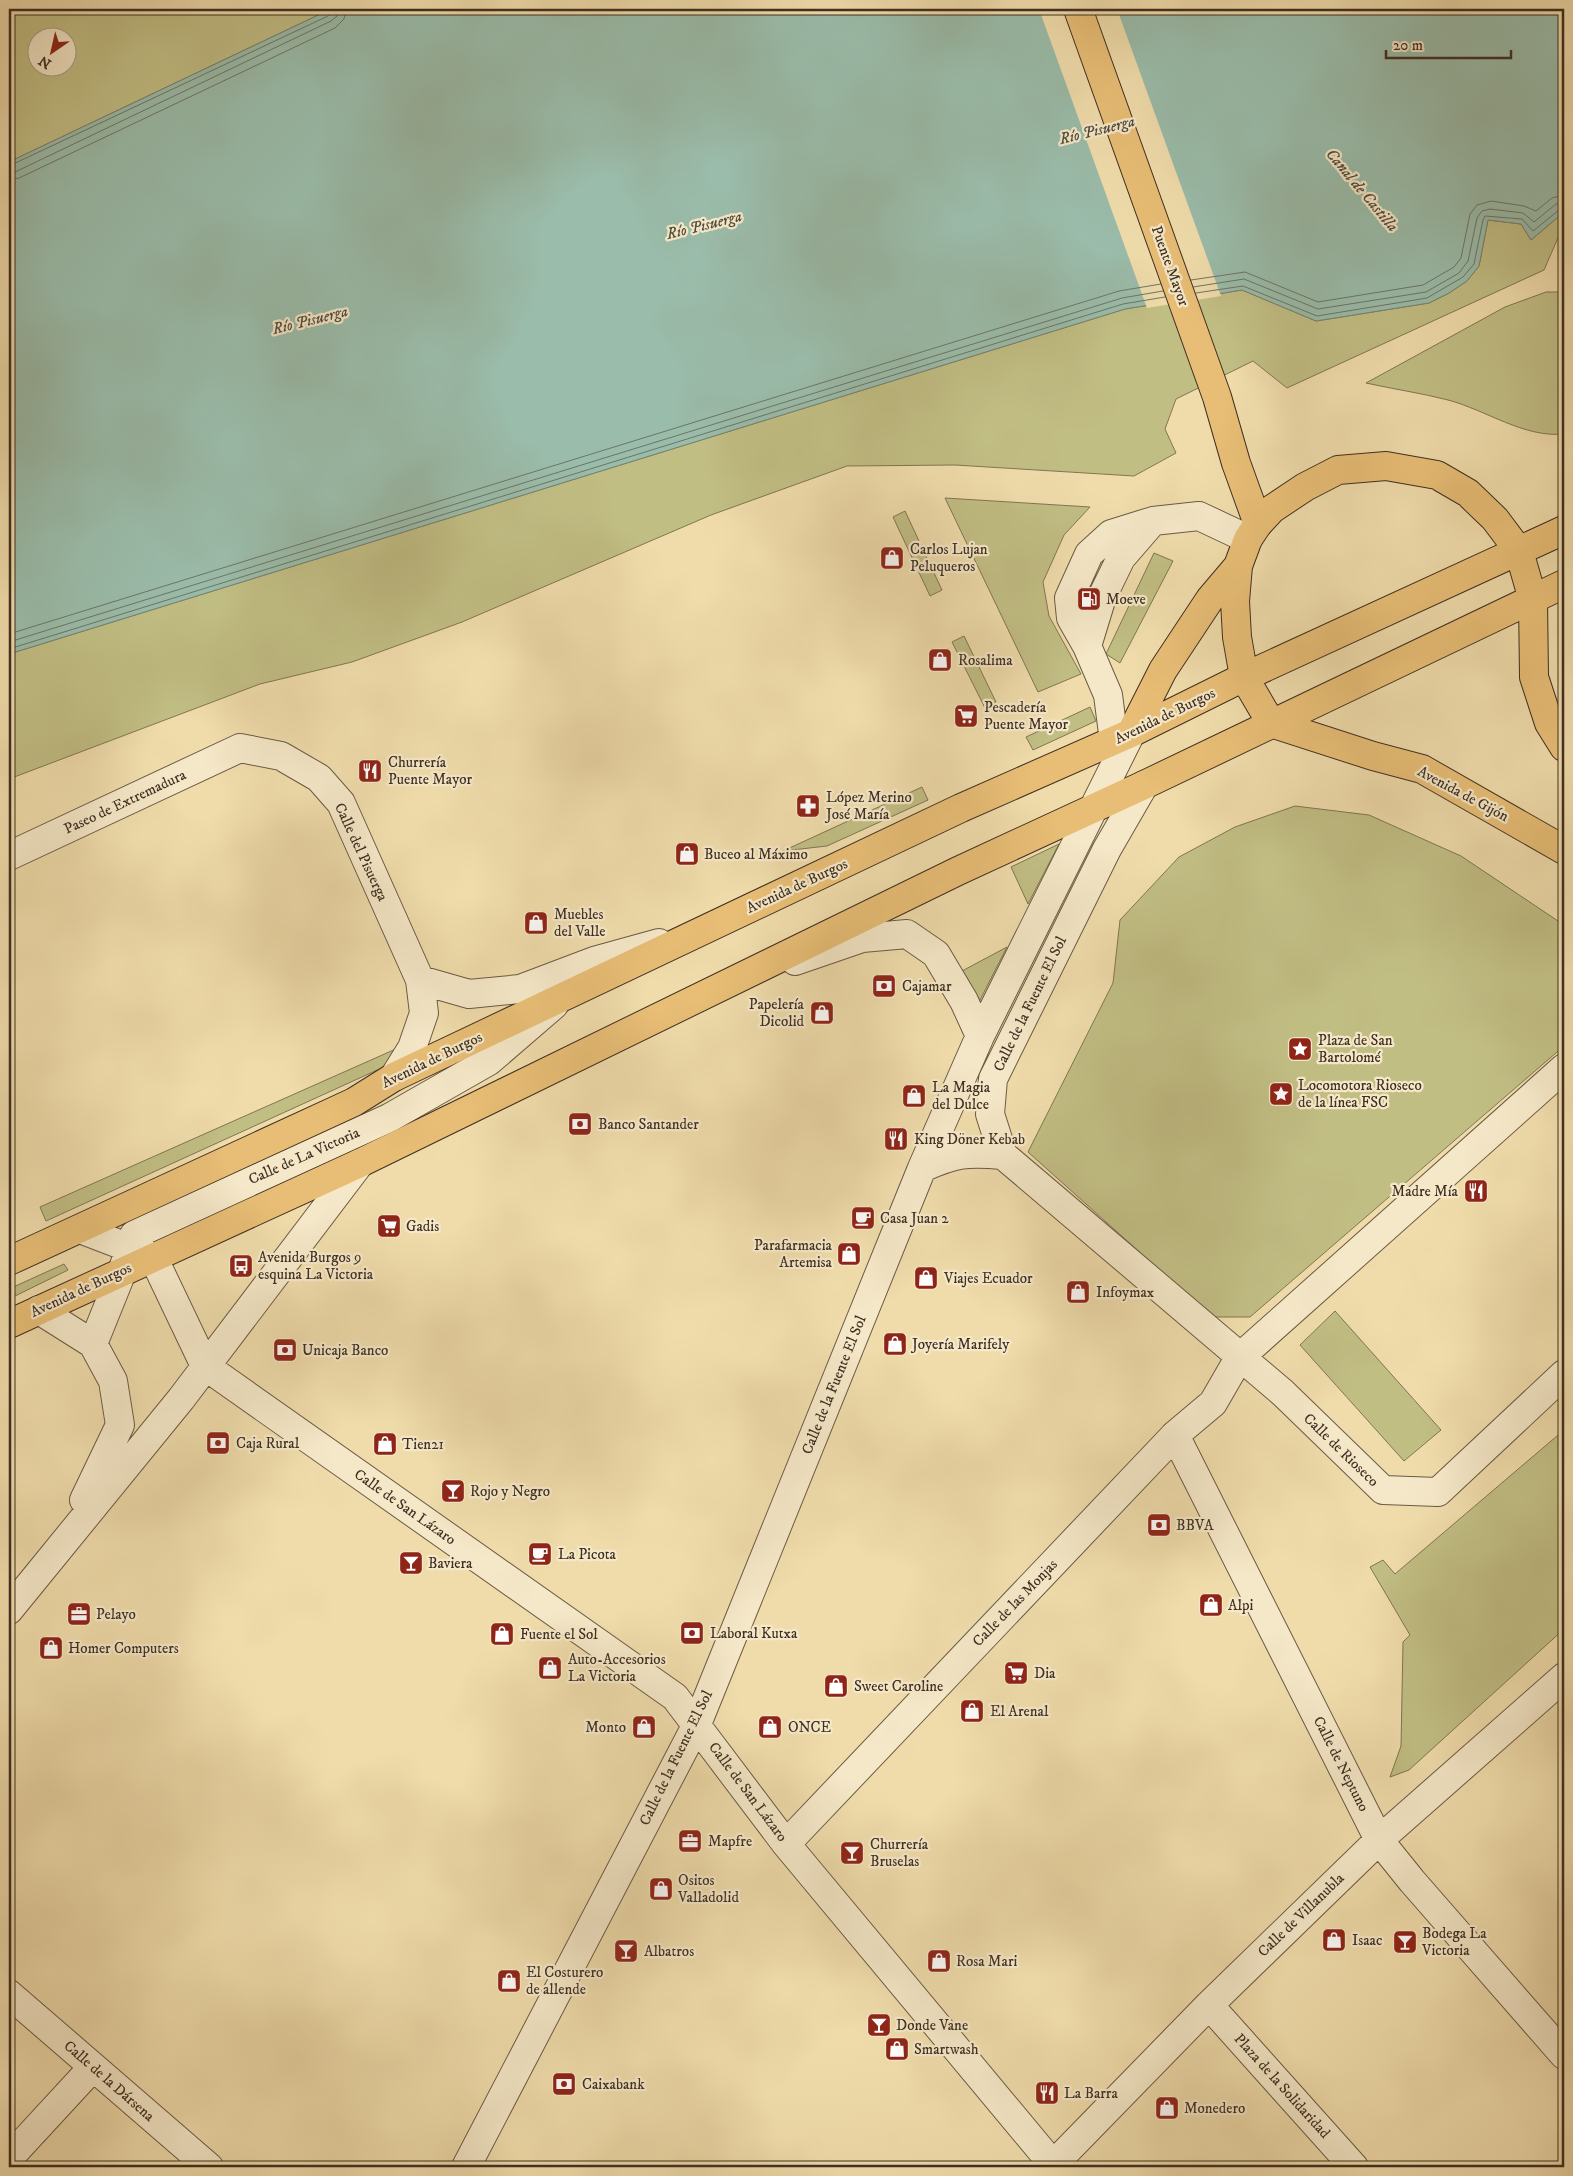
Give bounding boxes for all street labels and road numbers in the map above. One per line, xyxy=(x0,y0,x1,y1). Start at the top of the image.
street label: Puente Mayor xyxy=(1147,223,1193,309)
street label: Avenida de Burgos xyxy=(1112,683,1218,749)
street label: Avenida de Gijón xyxy=(1414,762,1512,826)
street label: Paseo de Extremadura xyxy=(61,765,190,839)
street label: Calle del Pisuerga xyxy=(330,800,392,905)
street label: Avenida de Burgos xyxy=(743,854,851,918)
street label: Calle de la Fuente El Sol xyxy=(989,933,1071,1075)
street label: Avenida de Burgos xyxy=(379,1027,485,1093)
street label: Calle de La Victoria xyxy=(245,1123,363,1189)
street label: Avenida de Burgos xyxy=(27,1258,135,1322)
street label: Calle de la Fuente El Sol xyxy=(797,1312,871,1457)
street label: Calle de Rioseco xyxy=(1299,1409,1383,1491)
street label: Calle de San Lázaro xyxy=(350,1465,460,1549)
street label: Calle de las Monjas xyxy=(968,1555,1062,1651)
street label: Calle de la Fuente El Sol xyxy=(635,1687,717,1829)
street label: Calle de Neptuno xyxy=(1309,1713,1373,1815)
street label: Calle de San Lázaro xyxy=(704,1738,792,1846)
street label: Calle de Villanubla xyxy=(1254,1868,1349,1961)
street label: Plaza de la Solidaridad xyxy=(1230,2030,1334,2143)
street label: Calle de la Dársena xyxy=(60,2036,159,2126)

